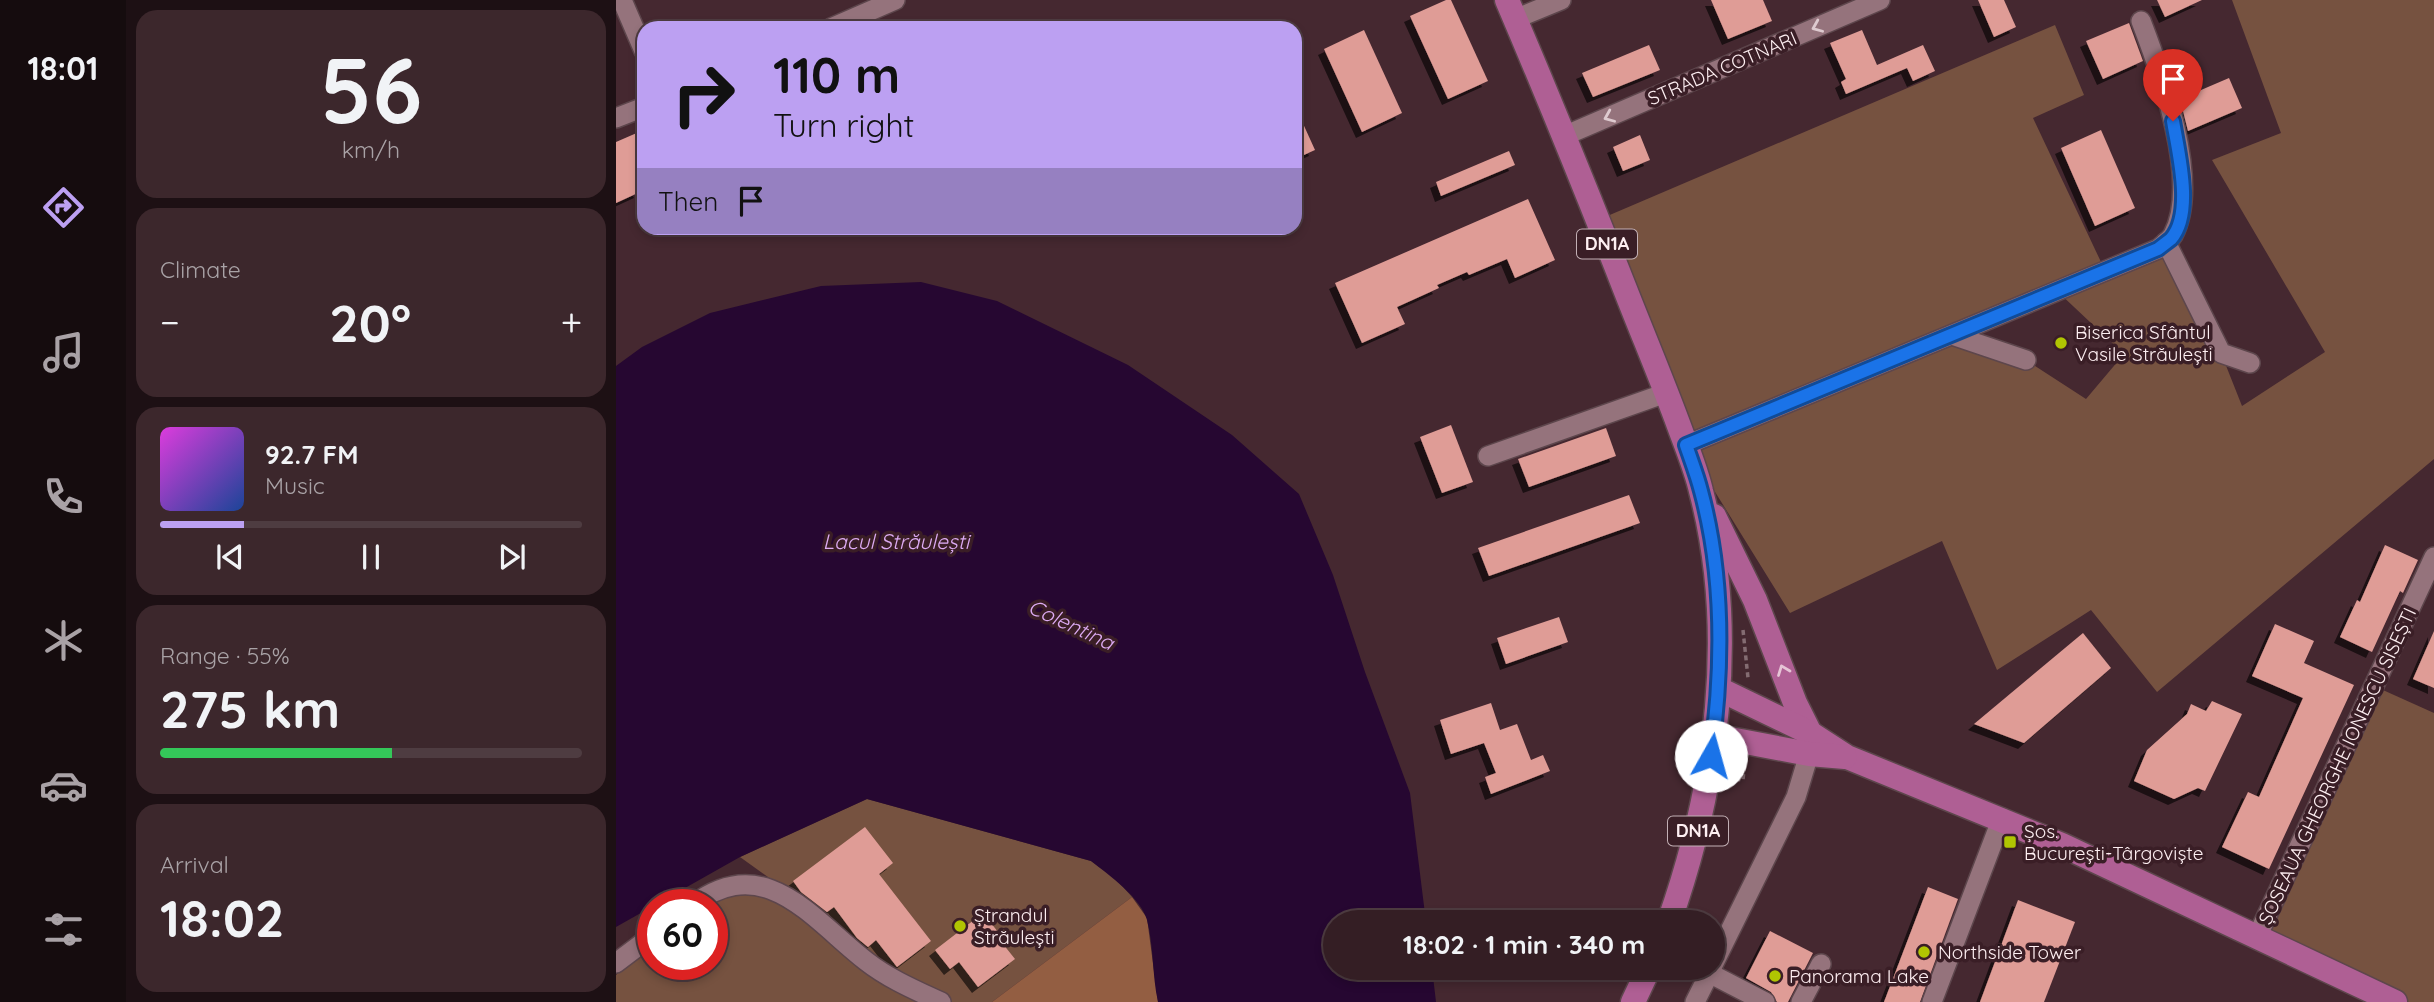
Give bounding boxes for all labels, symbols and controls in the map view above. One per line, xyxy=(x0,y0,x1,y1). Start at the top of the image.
one-way arrow xyxy=(1812,19,1825,33)
street label: STRADA COTNARI xyxy=(1644,26,1800,110)
text: 56 xyxy=(320,32,422,146)
text: 110 m xyxy=(773,44,900,105)
text: 18:01 xyxy=(28,48,98,88)
icon: right xyxy=(658,49,749,140)
pin xyxy=(2143,49,2203,121)
icon: arrive xyxy=(2154,60,2192,98)
text: Turn right xyxy=(773,105,914,145)
one-way arrow xyxy=(1603,109,1616,123)
text: km/h xyxy=(342,135,400,164)
icon: arrive xyxy=(732,182,770,220)
icon: directions xyxy=(39,183,88,232)
text: Then xyxy=(658,185,718,218)
road number: DN1A xyxy=(1577,230,1637,258)
text: Climate xyxy=(160,255,241,284)
text: 20° xyxy=(329,290,411,355)
text: − xyxy=(160,298,180,346)
text: + xyxy=(561,298,582,346)
place label: Biserica Sfântul Vasile Străulești xyxy=(2075,320,2213,366)
icon: music xyxy=(39,328,88,377)
marker: Biserica Sfântul Vasile Străulești xyxy=(2053,335,2069,351)
text: 92.7 FM xyxy=(265,438,359,471)
text: Music xyxy=(265,471,325,500)
icon: phone xyxy=(39,472,88,521)
water label: Lacul Străulești xyxy=(823,528,972,554)
icon: previous xyxy=(211,538,249,576)
icon: pause xyxy=(352,538,390,576)
icon: next xyxy=(493,538,531,576)
water label: Colentina xyxy=(1024,593,1120,656)
street label: ȘOSEAUA GHEORGHE IONESCU SISEȘTI xyxy=(2253,604,2421,928)
icon: climate xyxy=(39,616,88,665)
text: Range · 55% xyxy=(160,641,290,670)
one-way arrow xyxy=(1777,665,1791,677)
text: 275 km xyxy=(160,676,340,741)
position arrow xyxy=(1674,719,1748,793)
icon: car xyxy=(39,761,88,810)
road number: DN1A xyxy=(1668,816,1728,846)
place label: Șos. București-Târgoviște xyxy=(2024,819,2203,865)
marker: Șos. București-Târgoviște xyxy=(2002,834,2018,850)
text: Arrival xyxy=(160,850,229,879)
text: 18:02 xyxy=(160,885,284,950)
speed limit sign: 60 xyxy=(637,889,728,980)
place label: Ștrandul Străulești xyxy=(974,903,1055,949)
icon: filters xyxy=(39,905,88,954)
marker: Ștrandul Străulești xyxy=(952,918,968,934)
text: 18:02 · 1 min · 340 m xyxy=(1403,928,1645,961)
place label: Northside Tower xyxy=(1938,940,2082,964)
marker: Northside Tower xyxy=(1916,944,1932,960)
place label: Panorama Lake xyxy=(1789,964,1929,988)
marker: Panorama Lake xyxy=(1767,968,1783,984)

